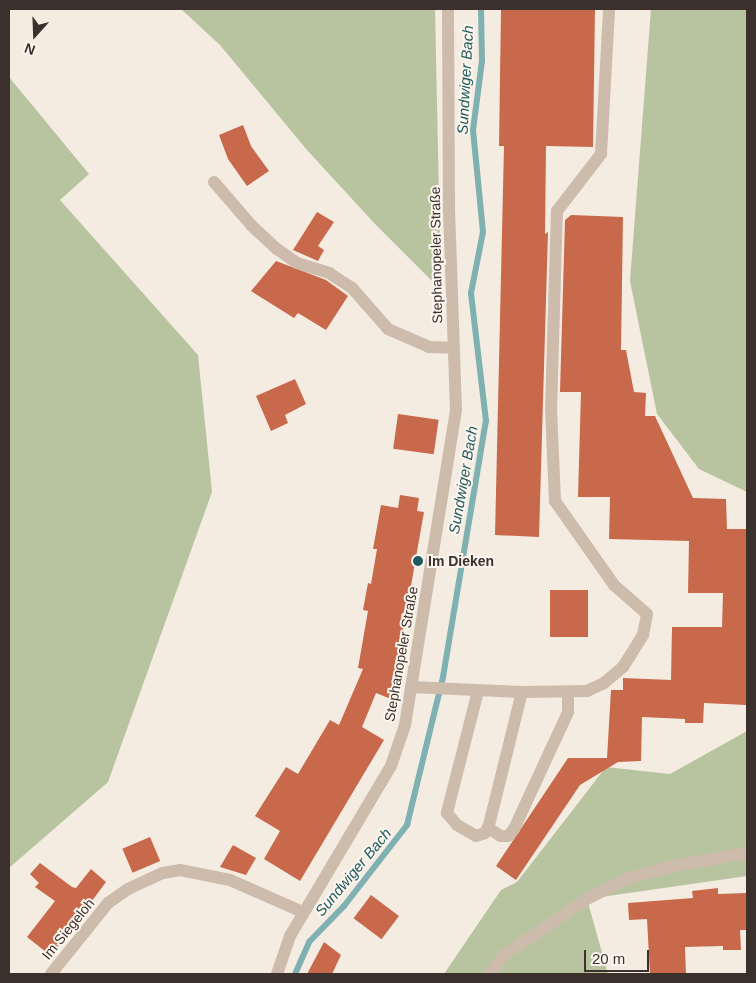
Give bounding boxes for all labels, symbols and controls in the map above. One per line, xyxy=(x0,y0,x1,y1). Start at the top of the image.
north arrow xyxy=(10,10,60,60)
water label: Sundwiger Bach xyxy=(453,25,477,135)
text: N xyxy=(22,40,37,58)
street label: Stephanopeler Straße xyxy=(426,186,446,324)
water label: Sundwiger Bach xyxy=(445,425,481,535)
place label: Im Dieken xyxy=(428,553,494,569)
marker: Im Dieken xyxy=(412,555,424,567)
street label: Stephanopeler Straße xyxy=(381,585,421,723)
water label: Sundwiger Bach xyxy=(311,824,395,920)
street label: Im Siegeloh xyxy=(38,895,98,963)
scale bar xyxy=(586,940,651,972)
text: 20 m xyxy=(592,950,625,967)

